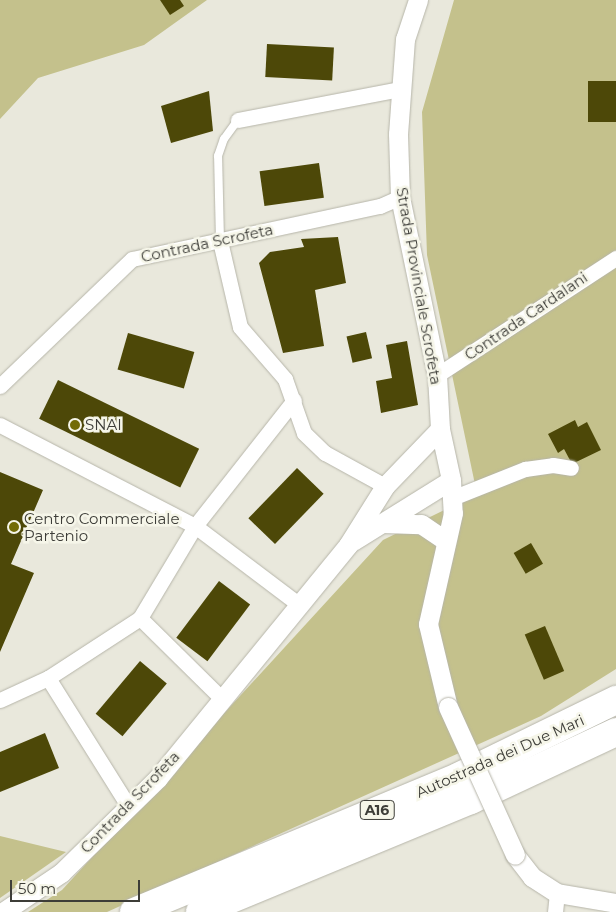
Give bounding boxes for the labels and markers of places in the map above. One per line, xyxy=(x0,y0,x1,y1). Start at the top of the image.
place label: SNAI xyxy=(85,416,122,434)
marker: SNAI xyxy=(69,419,81,431)
place label: Centro Commerciale Partenio xyxy=(24,509,179,544)
marker: Centro Commerciale Partenio xyxy=(8,521,20,533)

